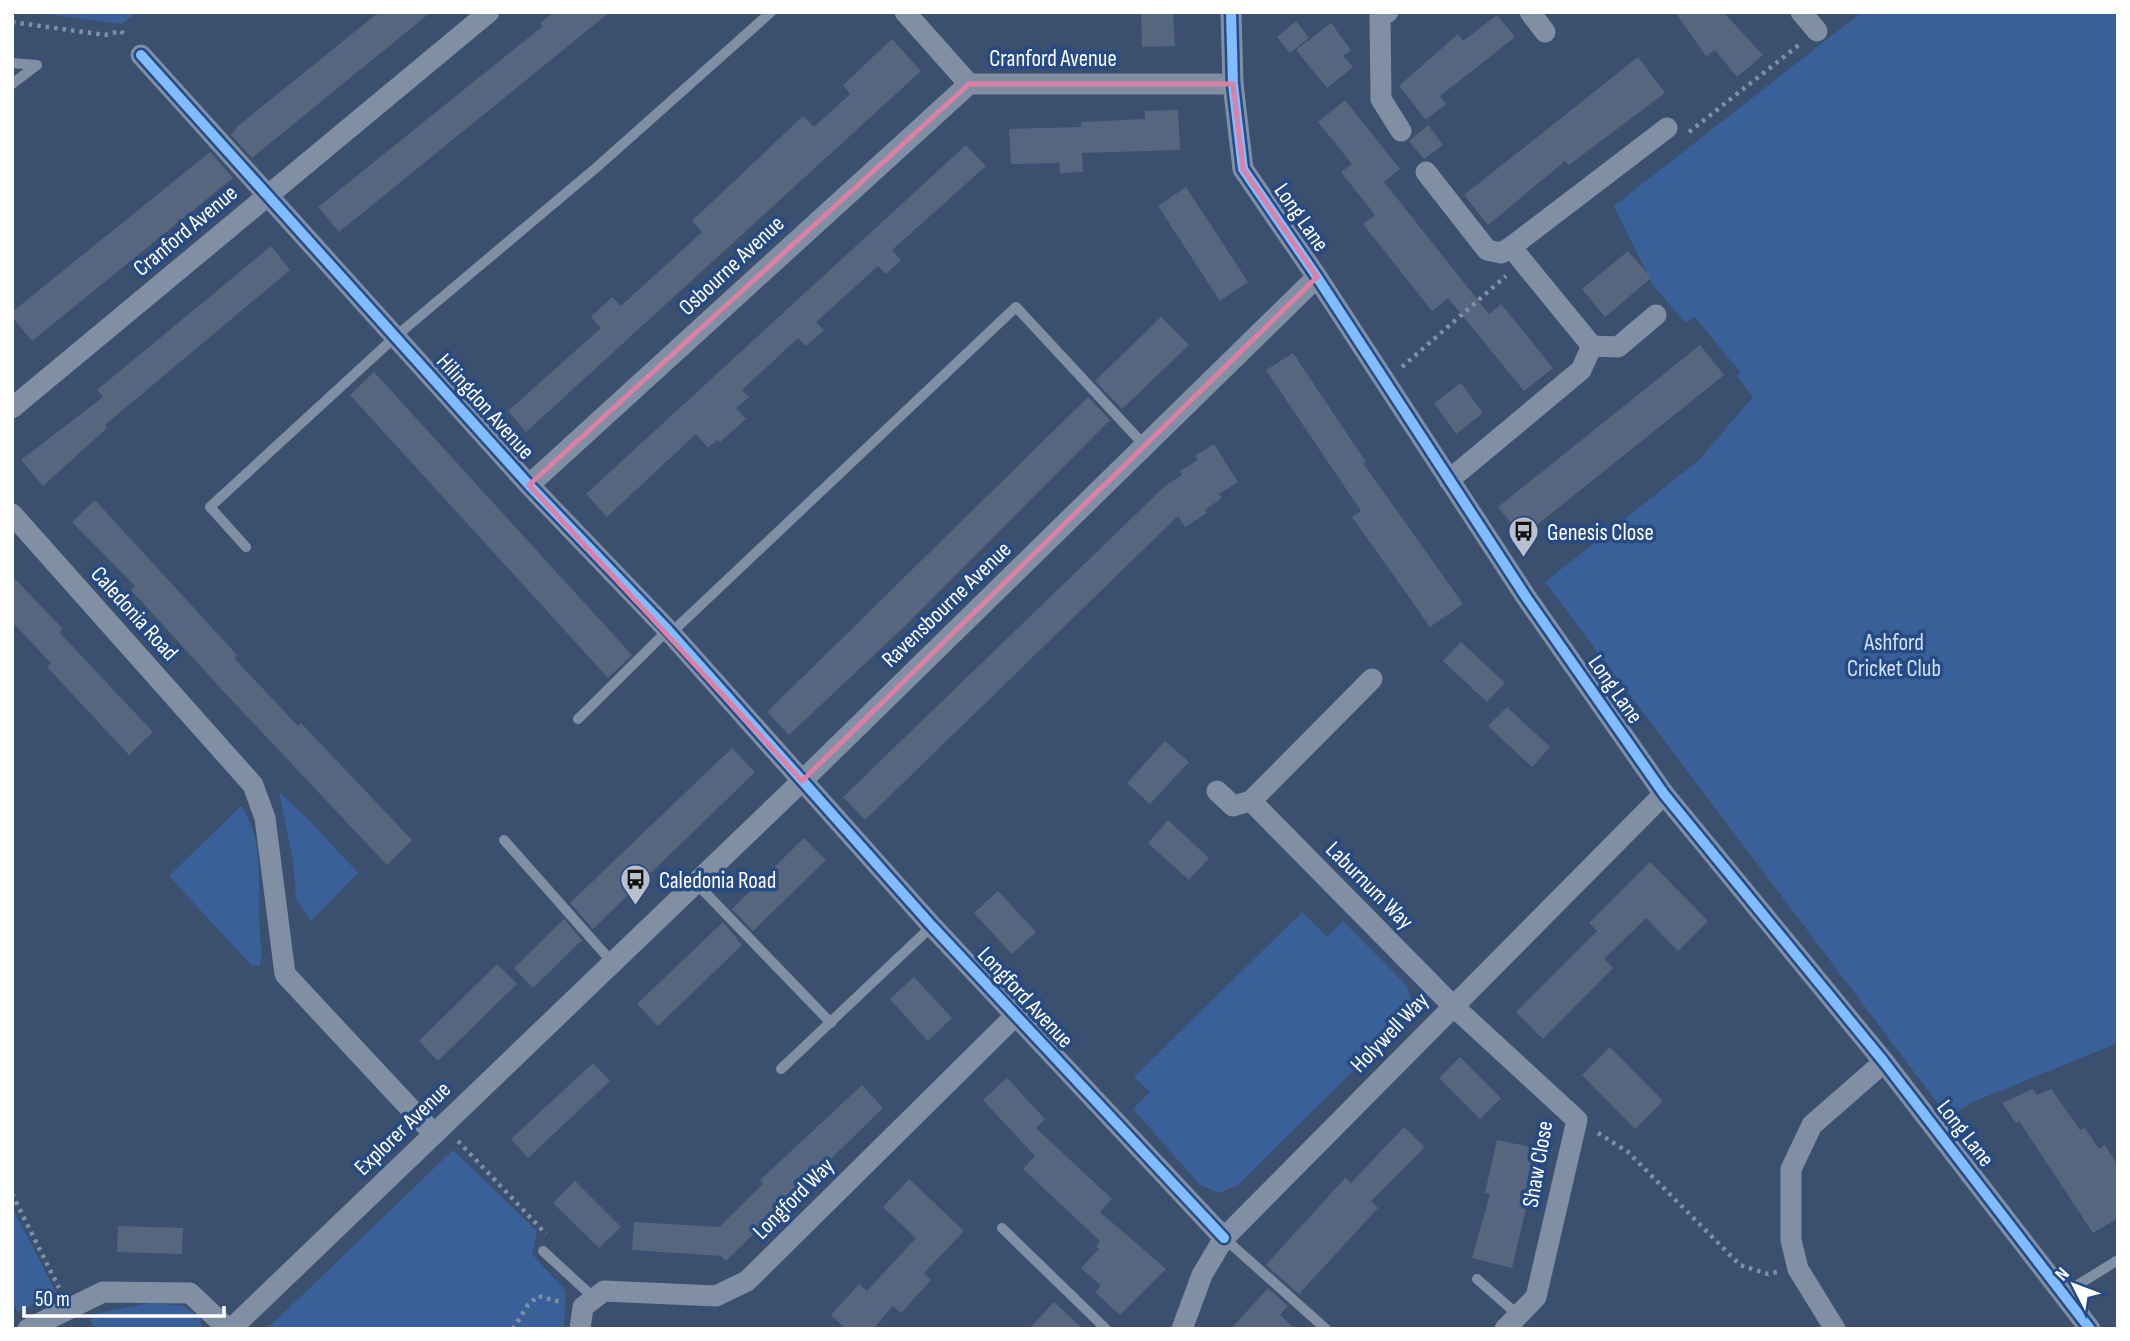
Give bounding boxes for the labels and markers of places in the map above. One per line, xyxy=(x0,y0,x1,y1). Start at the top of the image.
bus stop icon: Genesis Close xyxy=(1507,515,1541,559)
place label: Genesis Close xyxy=(1547,519,1654,547)
bus stop icon: Caledonia Road xyxy=(619,863,653,907)
place label: Caledonia Road xyxy=(659,867,776,895)

